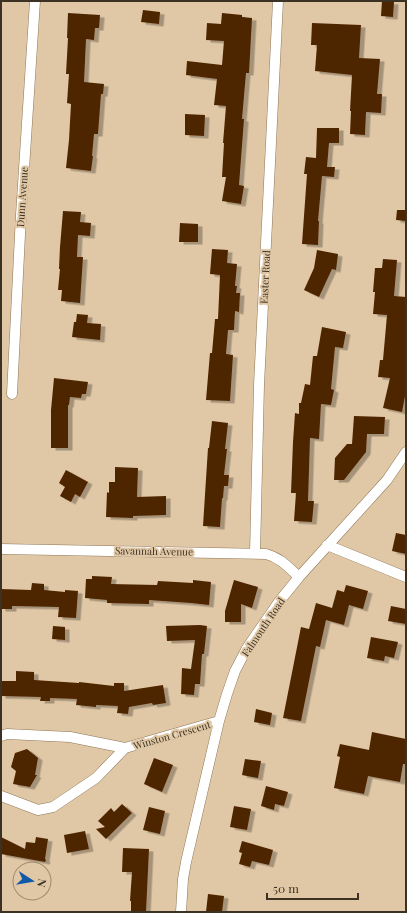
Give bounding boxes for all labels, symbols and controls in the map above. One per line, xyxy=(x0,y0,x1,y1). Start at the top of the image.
street label: Dunn Avenue xyxy=(13,167,31,227)
street label: Easter Road xyxy=(257,250,273,304)
street label: Savannah Avenue xyxy=(115,543,193,559)
street label: Falmouth Road xyxy=(238,595,288,659)
street label: Winston Crescent xyxy=(131,717,213,753)
north arrow xyxy=(12,861,52,901)
scale bar xyxy=(267,875,358,901)
text: N xyxy=(34,878,50,889)
text: 50 m xyxy=(273,880,299,896)

